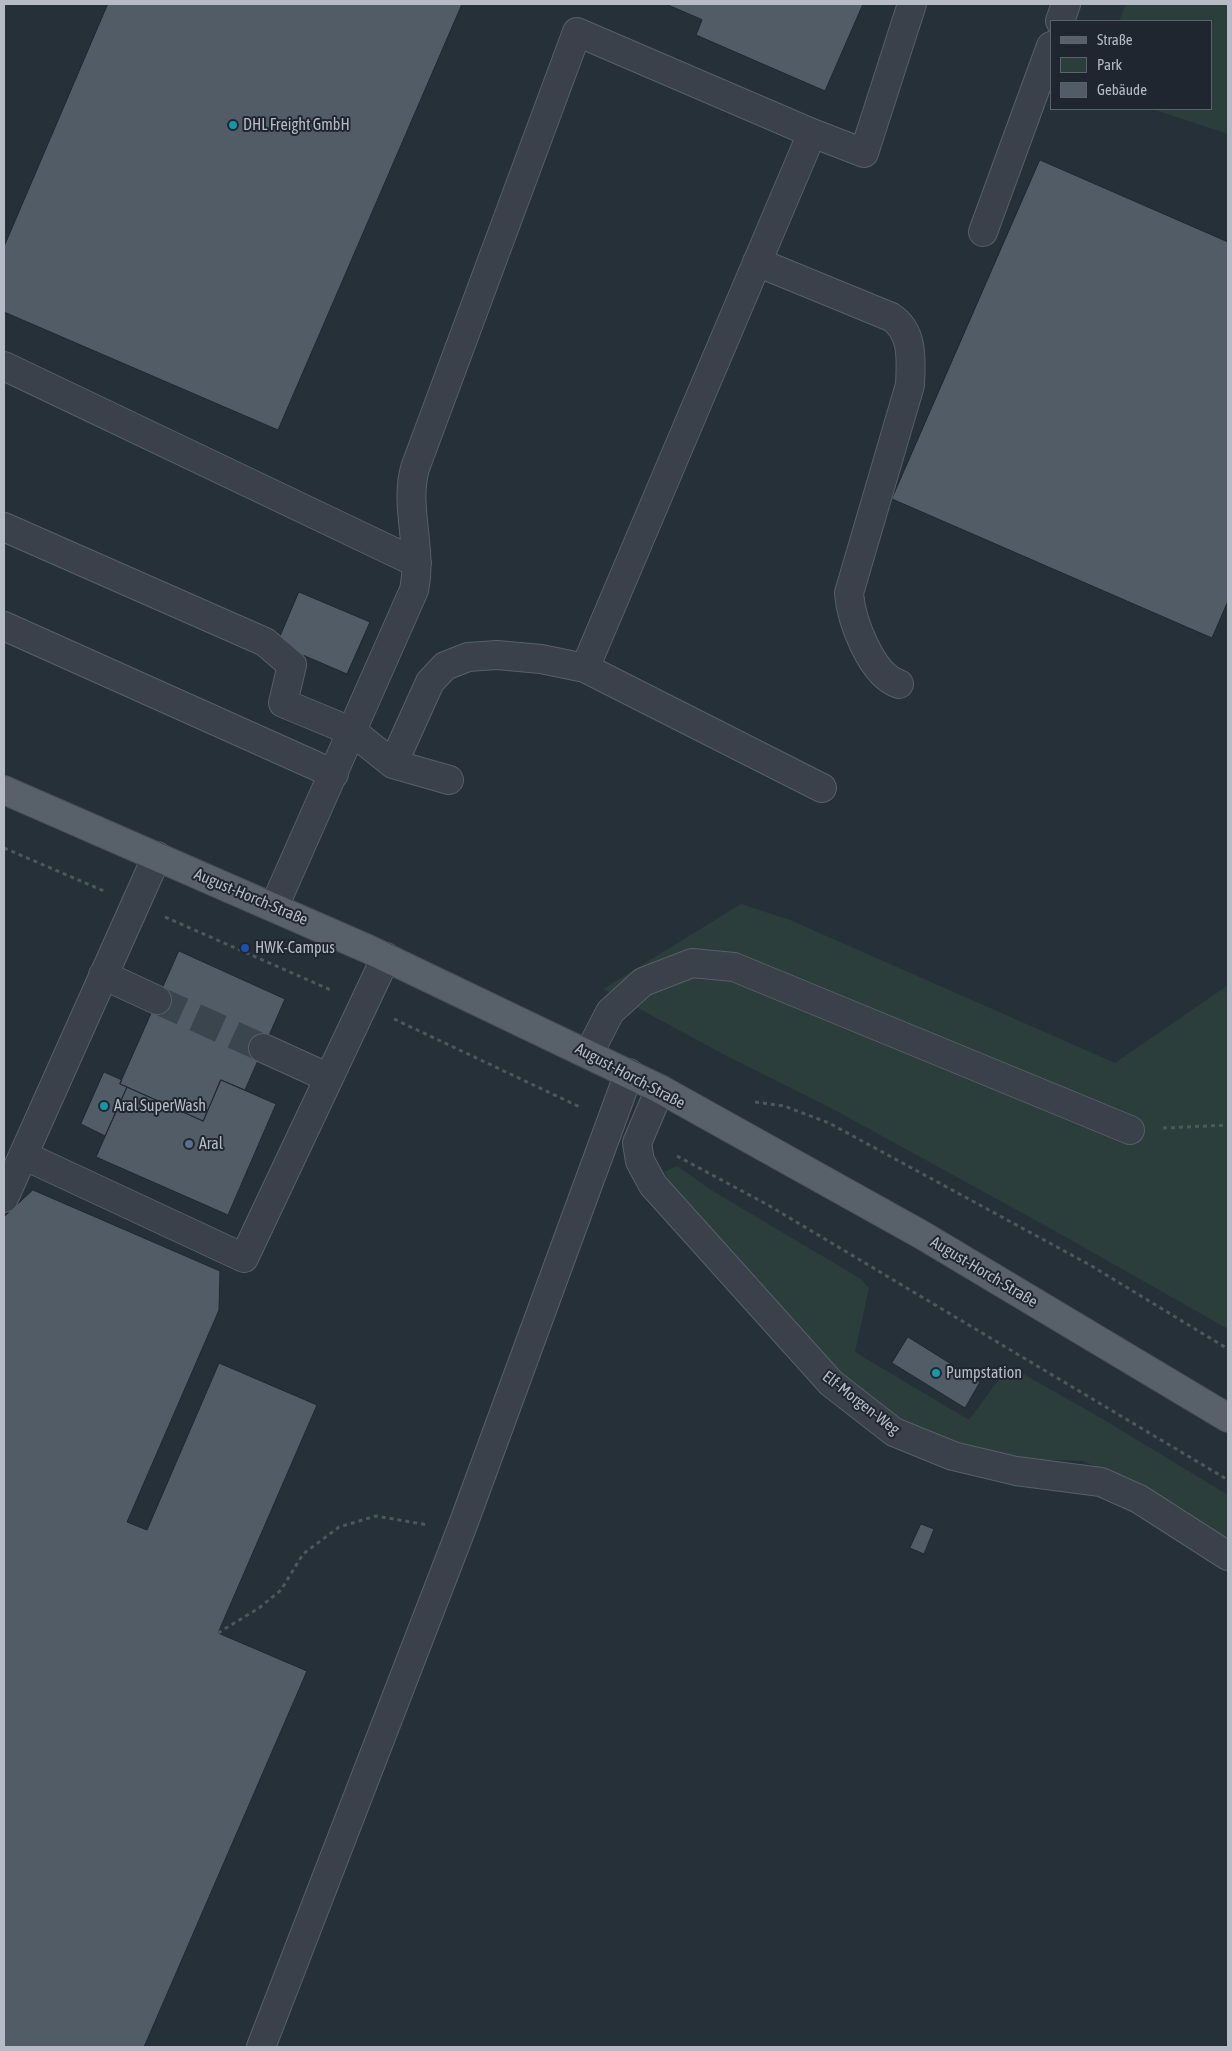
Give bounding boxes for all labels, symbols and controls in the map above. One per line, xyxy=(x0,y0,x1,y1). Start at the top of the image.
legend xyxy=(1050,20,1212,110)
text: Straße xyxy=(1097,31,1133,48)
text: Park xyxy=(1097,56,1122,73)
text: Gebäude xyxy=(1097,81,1147,98)
place label: DHL Freight GmbH xyxy=(243,115,350,135)
marker: DHL Freight GmbH xyxy=(227,119,239,131)
street label: August-Horch-Straße xyxy=(191,864,311,930)
place label: HWK-Campus xyxy=(255,938,335,958)
marker: HWK-Campus xyxy=(239,942,251,954)
street label: August-Horch-Straße xyxy=(572,1039,688,1113)
place label: Aral SuperWash xyxy=(114,1096,206,1116)
marker: Aral SuperWash xyxy=(98,1100,110,1112)
place label: Aral xyxy=(199,1134,223,1154)
marker: Aral xyxy=(183,1138,195,1150)
street label: August-Horch-Straße xyxy=(927,1232,1041,1312)
place label: Pumpstation xyxy=(946,1363,1022,1383)
street label: Elf-Morgen-Weg xyxy=(819,1367,903,1439)
marker: Pumpstation xyxy=(930,1367,942,1379)

